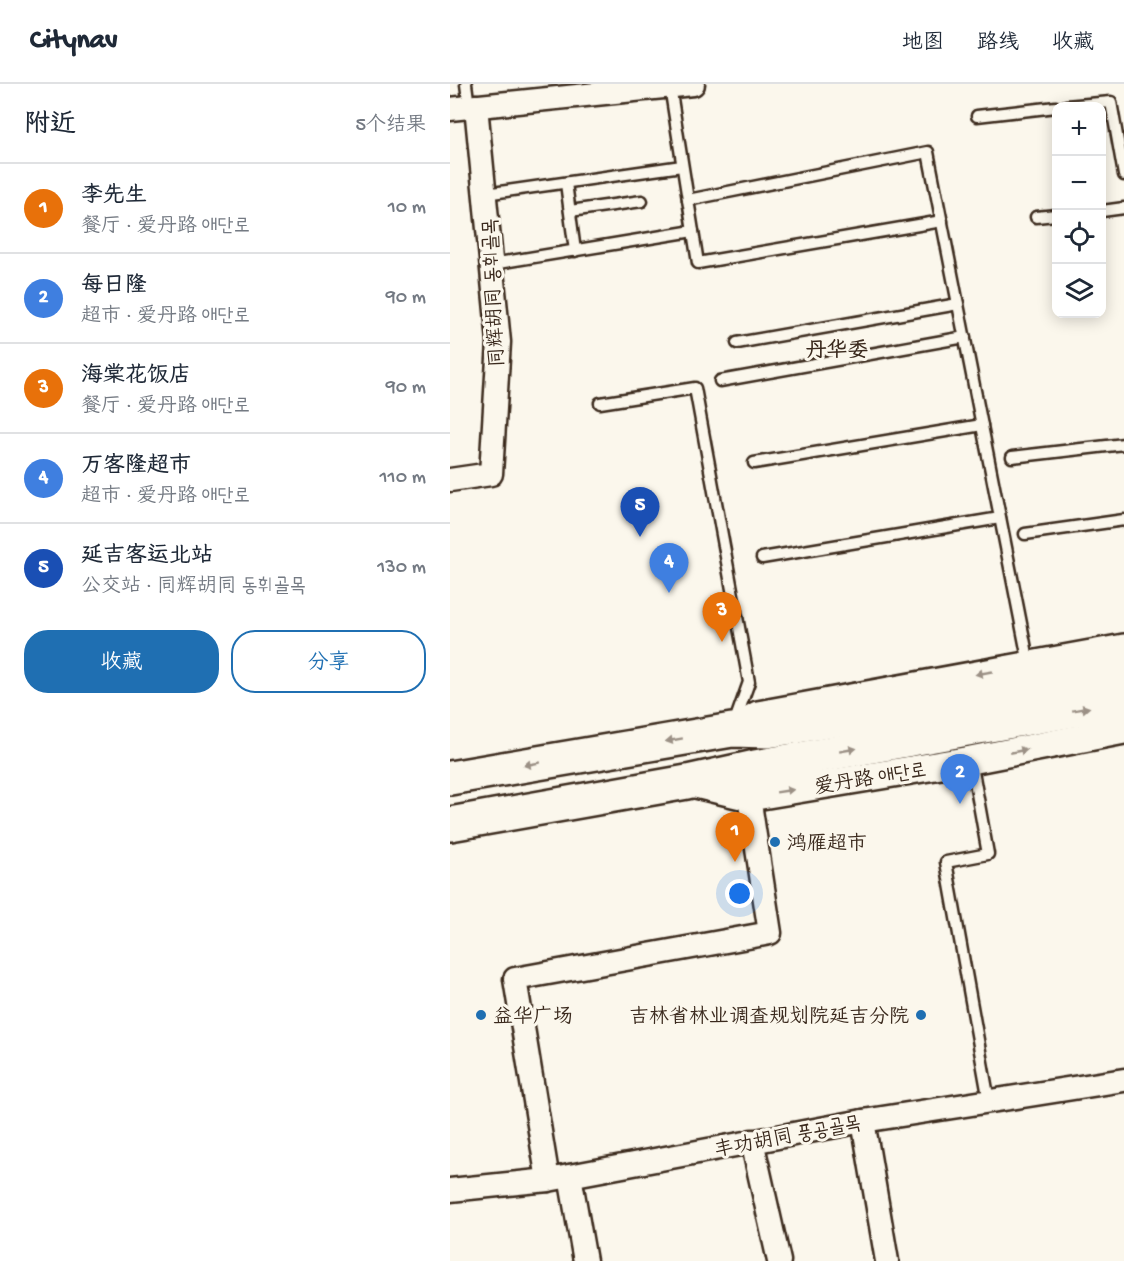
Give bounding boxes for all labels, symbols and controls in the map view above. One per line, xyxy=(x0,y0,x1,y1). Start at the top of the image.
text: Citynav xyxy=(30,25,118,58)
text: 地图 xyxy=(902,32,944,57)
text: 路线 xyxy=(977,32,1019,57)
text: 收藏 xyxy=(1052,32,1094,57)
map controls xyxy=(1052,102,1106,318)
button: + xyxy=(1052,102,1106,156)
text: 附近 xyxy=(24,111,76,142)
text: 5个结果 xyxy=(355,115,426,138)
button: − xyxy=(1052,156,1106,210)
text: 李先生 xyxy=(81,184,147,210)
text: 1 xyxy=(39,197,48,220)
text: 10 m xyxy=(388,197,426,220)
button: locate xyxy=(1052,210,1106,264)
text: 餐厅 · 爱丹路 애단로 xyxy=(81,216,250,239)
street label: 同辉胡同 동휘골목 xyxy=(479,218,511,368)
button: layers xyxy=(1052,264,1106,318)
text: 每日隆 xyxy=(81,274,147,300)
text: 2 xyxy=(39,287,48,310)
text: 90 m xyxy=(386,287,426,310)
text: 超市 · 爱丹路 애단로 xyxy=(81,306,250,329)
district label: 丹华委 xyxy=(806,338,869,365)
text: 海棠花饭店 xyxy=(81,364,191,390)
text: 3 xyxy=(38,377,49,400)
text: 90 m xyxy=(386,377,426,400)
text: 餐厅 · 爱丹路 애단로 xyxy=(81,396,250,419)
text: 万客隆超市 xyxy=(81,454,191,480)
text: 4 xyxy=(39,467,48,490)
text: 110 m xyxy=(380,467,426,490)
text: 超市 · 爱丹路 애단로 xyxy=(81,486,250,509)
pin: 5 xyxy=(620,488,660,537)
text: 延吉客运北站 xyxy=(81,544,213,570)
pin: 4 xyxy=(650,544,688,593)
text: 5 xyxy=(38,557,49,580)
text: 130 m xyxy=(377,557,426,580)
text: 公交站 · 同辉胡同 동휘골목 xyxy=(81,576,306,599)
pin: 3 xyxy=(702,592,742,642)
button: 收藏 xyxy=(24,630,219,693)
button: 分享 xyxy=(231,630,426,693)
one-way arrow xyxy=(974,669,993,678)
one-way arrow xyxy=(1072,704,1091,713)
one-way arrow xyxy=(664,736,683,745)
one-way arrow xyxy=(838,745,857,754)
one-way arrow xyxy=(1010,746,1029,755)
pin: 2 xyxy=(940,754,980,804)
street label: 爱丹路 애단로 xyxy=(813,758,928,801)
one-way arrow xyxy=(523,760,542,769)
one-way arrow xyxy=(776,786,795,795)
pin: 1 xyxy=(716,812,754,862)
place label: 鸿雁超市 xyxy=(787,832,867,857)
marker: 鸿雁超市 xyxy=(768,835,782,849)
your location xyxy=(725,879,754,908)
place label: 益华广场 xyxy=(493,1005,573,1030)
place label: 吉林省林业调查规划院延吉分院 xyxy=(629,1005,909,1030)
marker: 益华广场 xyxy=(474,1008,488,1022)
marker: 吉林省林业调查规划院延吉分院 xyxy=(914,1008,928,1022)
street label: 丰功胡同 풍공골목 xyxy=(712,1112,863,1164)

